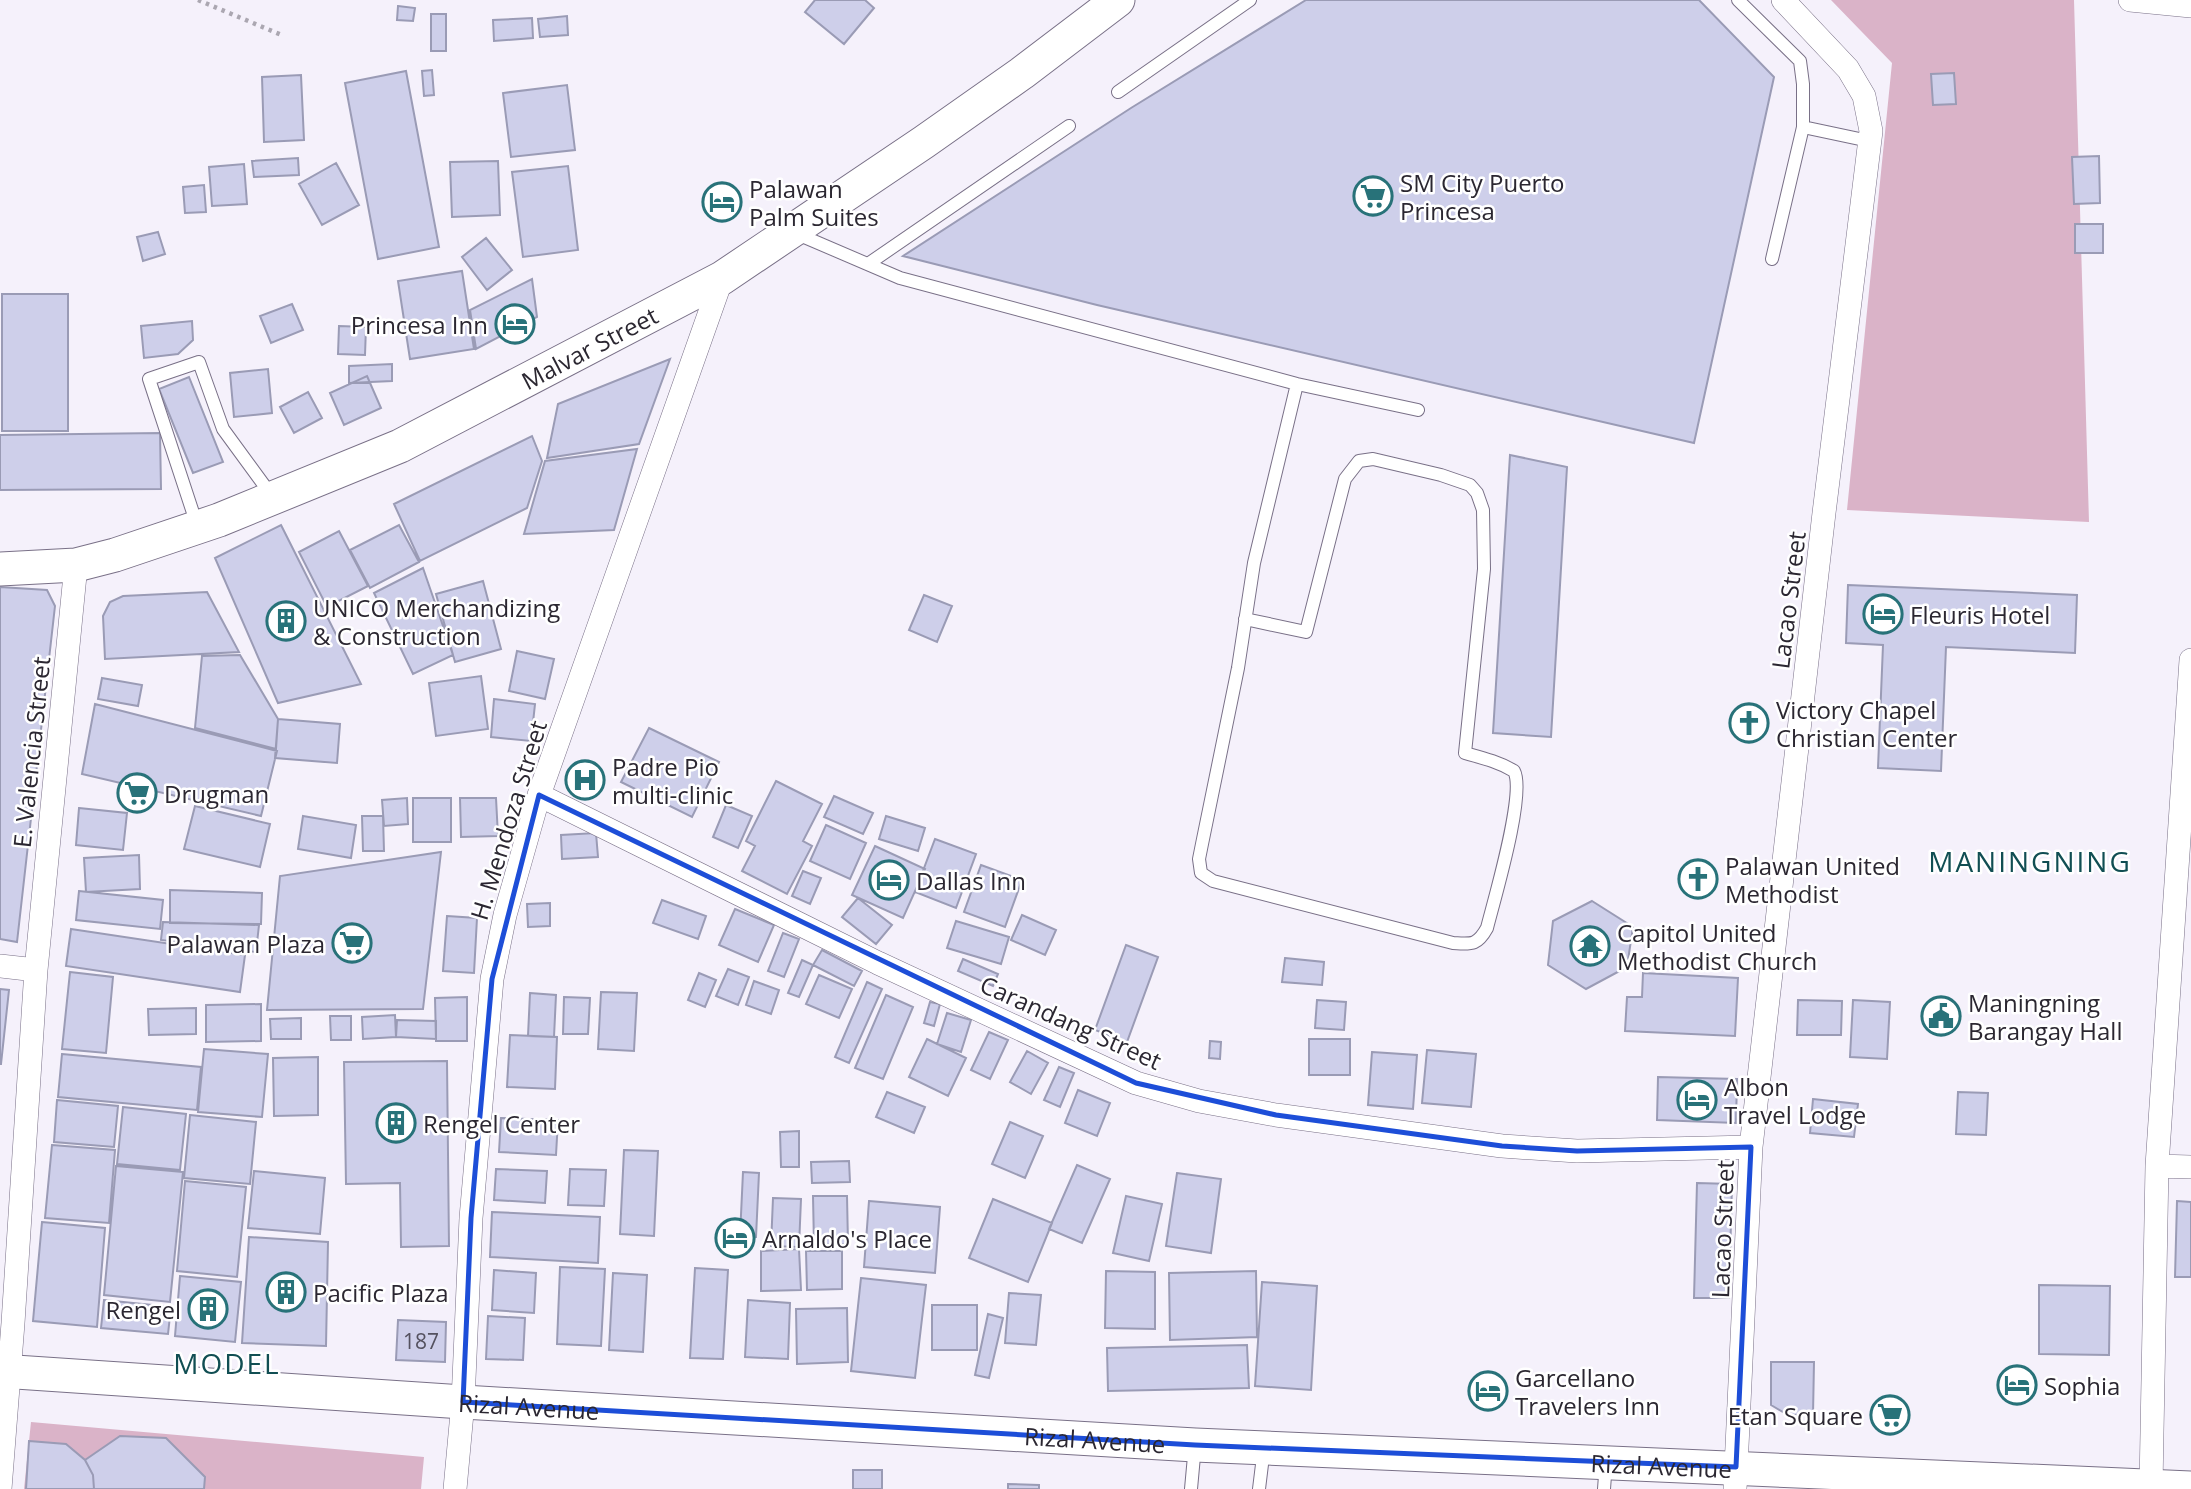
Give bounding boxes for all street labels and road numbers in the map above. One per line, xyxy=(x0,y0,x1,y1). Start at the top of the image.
street label: Malvar Street xyxy=(515,298,663,397)
street label: Lacao Street xyxy=(1763,529,1813,671)
street label: E. Valencia Street xyxy=(5,655,57,849)
street label: H. Mendoza Street xyxy=(462,716,554,924)
street label: Carandang Street xyxy=(975,967,1167,1077)
street label: Lacao Street xyxy=(1703,1159,1741,1299)
street label: Rizal Avenue xyxy=(457,1385,600,1426)
street label: Rizal Avenue xyxy=(1023,1419,1166,1460)
street label: Rizal Avenue xyxy=(1590,1446,1733,1485)

